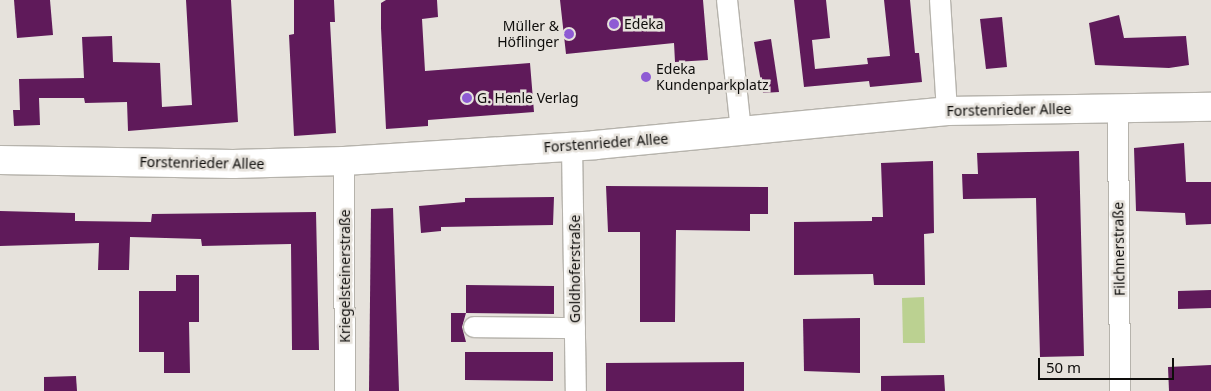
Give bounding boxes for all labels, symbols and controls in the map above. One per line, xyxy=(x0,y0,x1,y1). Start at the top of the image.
place label: Edeka xyxy=(624,16,664,32)
place label: Müller & Höflinger xyxy=(497,18,559,50)
marker: Edeka xyxy=(608,18,620,30)
marker: Müller & Höflinger xyxy=(563,28,575,40)
place label: Edeka Kundenparkplatz xyxy=(656,61,769,94)
marker: Edeka Kundenparkplatz xyxy=(640,71,652,83)
place label: G. Henle Verlag xyxy=(477,90,579,106)
marker: G. Henle Verlag xyxy=(461,92,473,104)
street label: Forstenrieder Allee xyxy=(946,101,1072,119)
street label: Forstenrieder Allee xyxy=(543,130,669,156)
street label: Forstenrieder Allee xyxy=(139,154,265,172)
street label: Filchnerstraße xyxy=(1110,202,1128,296)
street label: Kriegelsteinerstraße xyxy=(337,209,353,343)
street label: Goldhoferstraße xyxy=(567,215,583,323)
scale bar xyxy=(1041,348,1177,380)
text: 50 m xyxy=(1046,357,1081,377)

